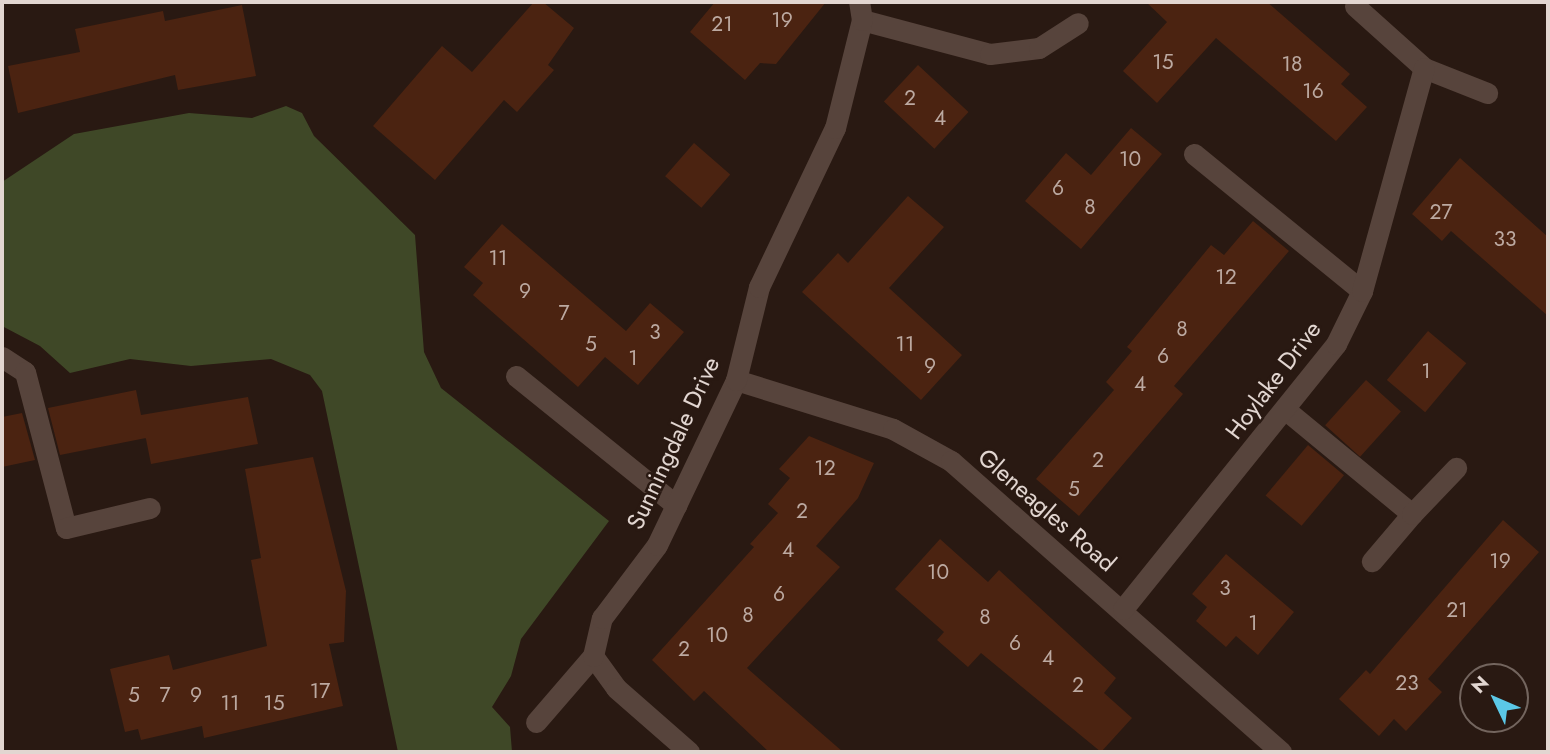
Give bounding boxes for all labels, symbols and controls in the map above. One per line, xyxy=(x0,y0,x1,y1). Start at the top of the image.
house number: 19 xyxy=(771,7,793,33)
house number: 21 xyxy=(711,11,733,37)
house number: 15 xyxy=(1152,49,1174,75)
house number: 18 xyxy=(1282,51,1302,77)
house number: 16 xyxy=(1302,78,1324,104)
house number: 2 xyxy=(904,85,916,111)
house number: 4 xyxy=(934,105,946,131)
house number: 10 xyxy=(1119,146,1141,172)
house number: 6 xyxy=(1052,175,1064,201)
house number: 8 xyxy=(1084,194,1096,220)
house number: 27 xyxy=(1430,199,1452,225)
house number: 33 xyxy=(1494,226,1516,252)
house number: 11 xyxy=(489,245,507,271)
house number: 12 xyxy=(1215,264,1237,290)
house number: 9 xyxy=(519,278,531,304)
house number: 7 xyxy=(558,300,570,326)
street label: Hoylake Drive xyxy=(1219,315,1327,445)
house number: 8 xyxy=(1176,316,1188,342)
house number: 3 xyxy=(649,319,661,345)
house number: 5 xyxy=(585,331,597,357)
house number: 11 xyxy=(896,331,914,357)
house number: 6 xyxy=(1157,343,1169,369)
house number: 1 xyxy=(628,345,638,371)
street label: Sunningdale Drive xyxy=(620,352,726,534)
house number: 9 xyxy=(924,353,936,379)
house number: 1 xyxy=(1421,358,1431,384)
house number: 4 xyxy=(1134,371,1146,397)
street label: Gleneagles Road xyxy=(972,442,1122,578)
house number: 2 xyxy=(1092,447,1104,473)
house number: 12 xyxy=(814,455,836,481)
house number: 5 xyxy=(1068,476,1080,502)
house number: 2 xyxy=(796,498,808,524)
house number: 4 xyxy=(782,537,794,563)
house number: 19 xyxy=(1489,548,1511,574)
house number: 10 xyxy=(927,559,949,585)
house number: 3 xyxy=(1219,575,1231,601)
house number: 6 xyxy=(773,581,785,607)
house number: 21 xyxy=(1446,597,1468,623)
house number: 8 xyxy=(742,602,754,628)
house number: 8 xyxy=(979,604,991,630)
house number: 1 xyxy=(1248,610,1258,636)
house number: 10 xyxy=(706,622,728,648)
house number: 6 xyxy=(1009,630,1021,656)
house number: 2 xyxy=(678,636,690,662)
house number: 4 xyxy=(1042,645,1054,671)
north arrow xyxy=(1459,663,1529,733)
house number: 23 xyxy=(1395,670,1419,696)
text: N xyxy=(1465,670,1495,699)
house number: 2 xyxy=(1072,672,1084,698)
house number: 17 xyxy=(310,678,330,704)
house number: 5 xyxy=(128,682,140,708)
house number: 7 xyxy=(159,682,171,708)
house number: 9 xyxy=(190,682,202,708)
house number: 11 xyxy=(221,690,239,716)
house number: 15 xyxy=(263,690,285,716)

